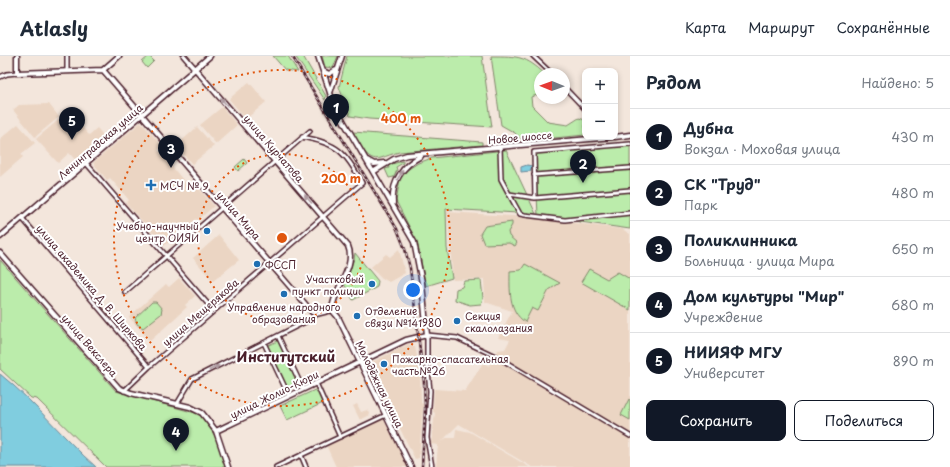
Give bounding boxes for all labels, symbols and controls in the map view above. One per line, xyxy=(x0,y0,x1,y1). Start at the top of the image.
text: Atlasly xyxy=(20,14,88,42)
text: Карта xyxy=(685,17,726,38)
text: Маршрут xyxy=(748,17,814,38)
text: Сохранённые xyxy=(836,17,930,38)
north arrow xyxy=(534,68,570,104)
map controls xyxy=(582,68,618,140)
button: + xyxy=(582,68,618,104)
text: Рядом xyxy=(646,69,701,95)
text: Найдено: 5 xyxy=(862,73,934,92)
pin: 1 xyxy=(323,94,349,127)
one-way arrow xyxy=(219,97,229,107)
street label: Ленинградская улица xyxy=(54,99,146,182)
button: − xyxy=(582,104,618,140)
pin: 5 xyxy=(59,107,85,140)
text: 400 m xyxy=(381,109,421,127)
street label: улица Курчатова xyxy=(240,111,308,186)
text: Дубна xyxy=(684,116,734,139)
street label: Новое шоссе xyxy=(488,127,552,147)
text: 1 xyxy=(656,127,662,146)
text: 430 m xyxy=(892,127,934,146)
pin: 3 xyxy=(158,135,184,168)
text: Вокзал · Моховая улица xyxy=(684,139,840,158)
pin: 2 xyxy=(570,150,596,183)
text: 200 m xyxy=(321,169,361,187)
one-way arrow xyxy=(397,169,404,181)
text: СК "Труд" xyxy=(684,172,761,195)
place label: МСЧ № 9 xyxy=(160,178,209,193)
marker: МСЧ № 9 xyxy=(145,179,157,191)
text: 2 xyxy=(654,183,664,202)
text: 480 m xyxy=(892,183,934,202)
street label: улица Мира xyxy=(214,187,265,243)
one-way arrow xyxy=(304,194,313,204)
text: Парк xyxy=(684,195,718,214)
place label: Учебно-научный центр ОИЯИ xyxy=(116,218,199,245)
street label: улица академика Д. В. Ширкова xyxy=(33,221,151,354)
marker: Учебно-научный центр ОИЯИ xyxy=(202,226,212,236)
text: Поликлинника xyxy=(684,228,798,251)
centre of rings xyxy=(275,231,289,245)
text: 3 xyxy=(655,239,663,258)
text: 650 m xyxy=(892,239,934,258)
text: Больница · улица Мира xyxy=(684,251,835,270)
place label: ФССП xyxy=(265,257,296,272)
marker: ФССП xyxy=(252,259,262,269)
place label: Участковый пункт полиции xyxy=(292,271,364,299)
street label: улица Мещерякова xyxy=(159,274,242,349)
marker: Участковый пункт полиции xyxy=(367,279,377,289)
your location xyxy=(403,280,423,300)
text: Дом культуры "Мир" xyxy=(684,284,844,307)
marker: Управление народного образования xyxy=(279,289,289,299)
text: 4 xyxy=(655,295,663,314)
text: 680 m xyxy=(891,295,934,314)
place label: Управление народного образования xyxy=(228,299,341,326)
place label: Отделение связи №141980 xyxy=(365,303,441,330)
text: Учреждение xyxy=(684,307,763,326)
place label: Секция скалолазания xyxy=(465,308,533,335)
street label: улица Векслера xyxy=(59,310,122,380)
marker: Отделение связи №141980 xyxy=(352,311,362,321)
marker: Секция скалолазания xyxy=(452,316,462,326)
street label: Молодёжная улица xyxy=(352,338,408,431)
text: НИИЯФ МГУ xyxy=(684,340,782,363)
district label: Институтский xyxy=(237,346,335,367)
place label: Пожарно-спасательная часть№26 xyxy=(392,351,509,378)
text: 5 xyxy=(655,351,663,370)
text: 890 m xyxy=(893,351,934,370)
marker: Пожарно-спасательная часть№26 xyxy=(379,359,389,369)
text: Университет xyxy=(684,363,764,382)
one-way arrow xyxy=(208,364,220,371)
street label: улица Жолио-Кюри xyxy=(227,366,321,422)
button: Сохранить xyxy=(646,400,786,441)
button: Поделиться xyxy=(794,400,934,441)
pin: 4 xyxy=(163,418,189,451)

